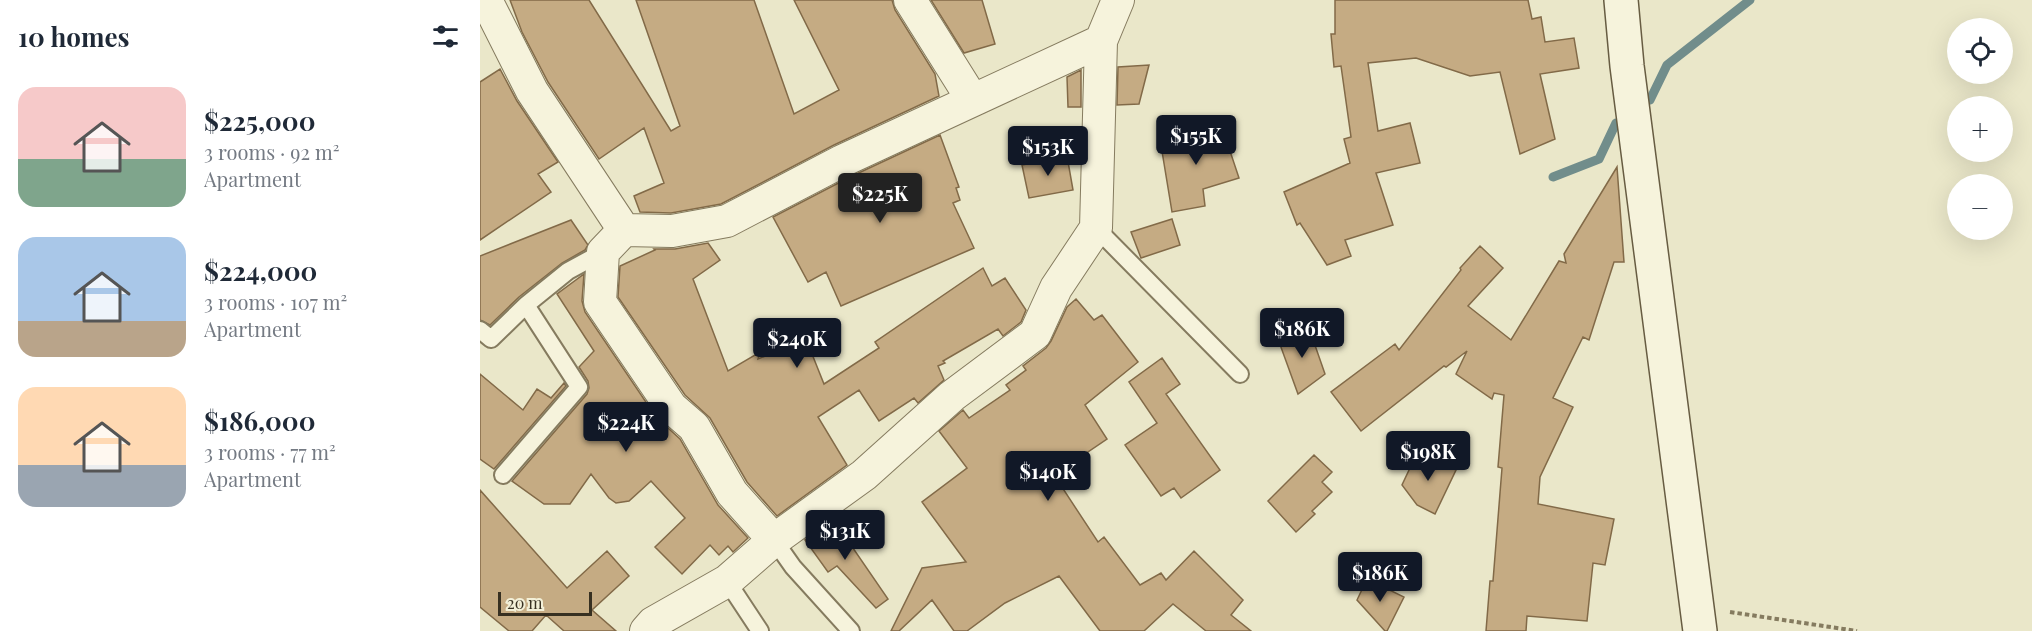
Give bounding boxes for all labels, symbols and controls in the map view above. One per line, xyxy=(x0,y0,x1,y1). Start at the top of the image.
map controls xyxy=(1947,18,2013,240)
button: locate xyxy=(1947,18,2013,84)
text: 10 homes xyxy=(18,19,130,54)
icon: filters xyxy=(429,20,462,53)
button: + xyxy=(1947,96,2013,162)
text: $225,000 xyxy=(204,103,315,138)
icon: home xyxy=(66,111,138,183)
pin: $155K xyxy=(1154,115,1238,166)
text: $155K xyxy=(1170,121,1222,148)
pin: $153K xyxy=(1006,126,1090,177)
text: $153K xyxy=(1022,132,1074,159)
text: 3 rooms · 92 m² xyxy=(204,138,340,165)
text: Apartment xyxy=(204,165,301,192)
pin: $225K xyxy=(838,173,922,224)
button: − xyxy=(1947,174,2013,240)
text: $225K xyxy=(852,179,908,206)
text: $224,000 xyxy=(204,253,317,288)
icon: home xyxy=(66,261,138,333)
text: 3 rooms · 107 m² xyxy=(204,288,347,315)
pin: $186K xyxy=(1260,308,1344,359)
text: $186K xyxy=(1274,314,1330,341)
text: Apartment xyxy=(204,315,301,342)
pin: $240K xyxy=(755,318,839,369)
text: $240K xyxy=(767,324,827,351)
pin: $224K xyxy=(584,402,668,453)
text: $186,000 xyxy=(204,403,315,438)
text: $224K xyxy=(597,408,655,435)
icon: home xyxy=(66,411,138,483)
pin: $198K xyxy=(1386,431,1470,482)
text: $198K xyxy=(1400,437,1456,464)
text: 3 rooms · 77 m² xyxy=(204,438,336,465)
pin: $140K xyxy=(1006,451,1090,502)
text: $140K xyxy=(1020,457,1076,484)
text: Apartment xyxy=(204,465,301,492)
pin: $131K xyxy=(803,510,887,561)
text: $131K xyxy=(820,516,870,543)
pin: $186K xyxy=(1338,552,1422,603)
text: $186K xyxy=(1352,558,1408,585)
scale bar xyxy=(498,589,592,616)
text: 20 m xyxy=(507,592,542,613)

